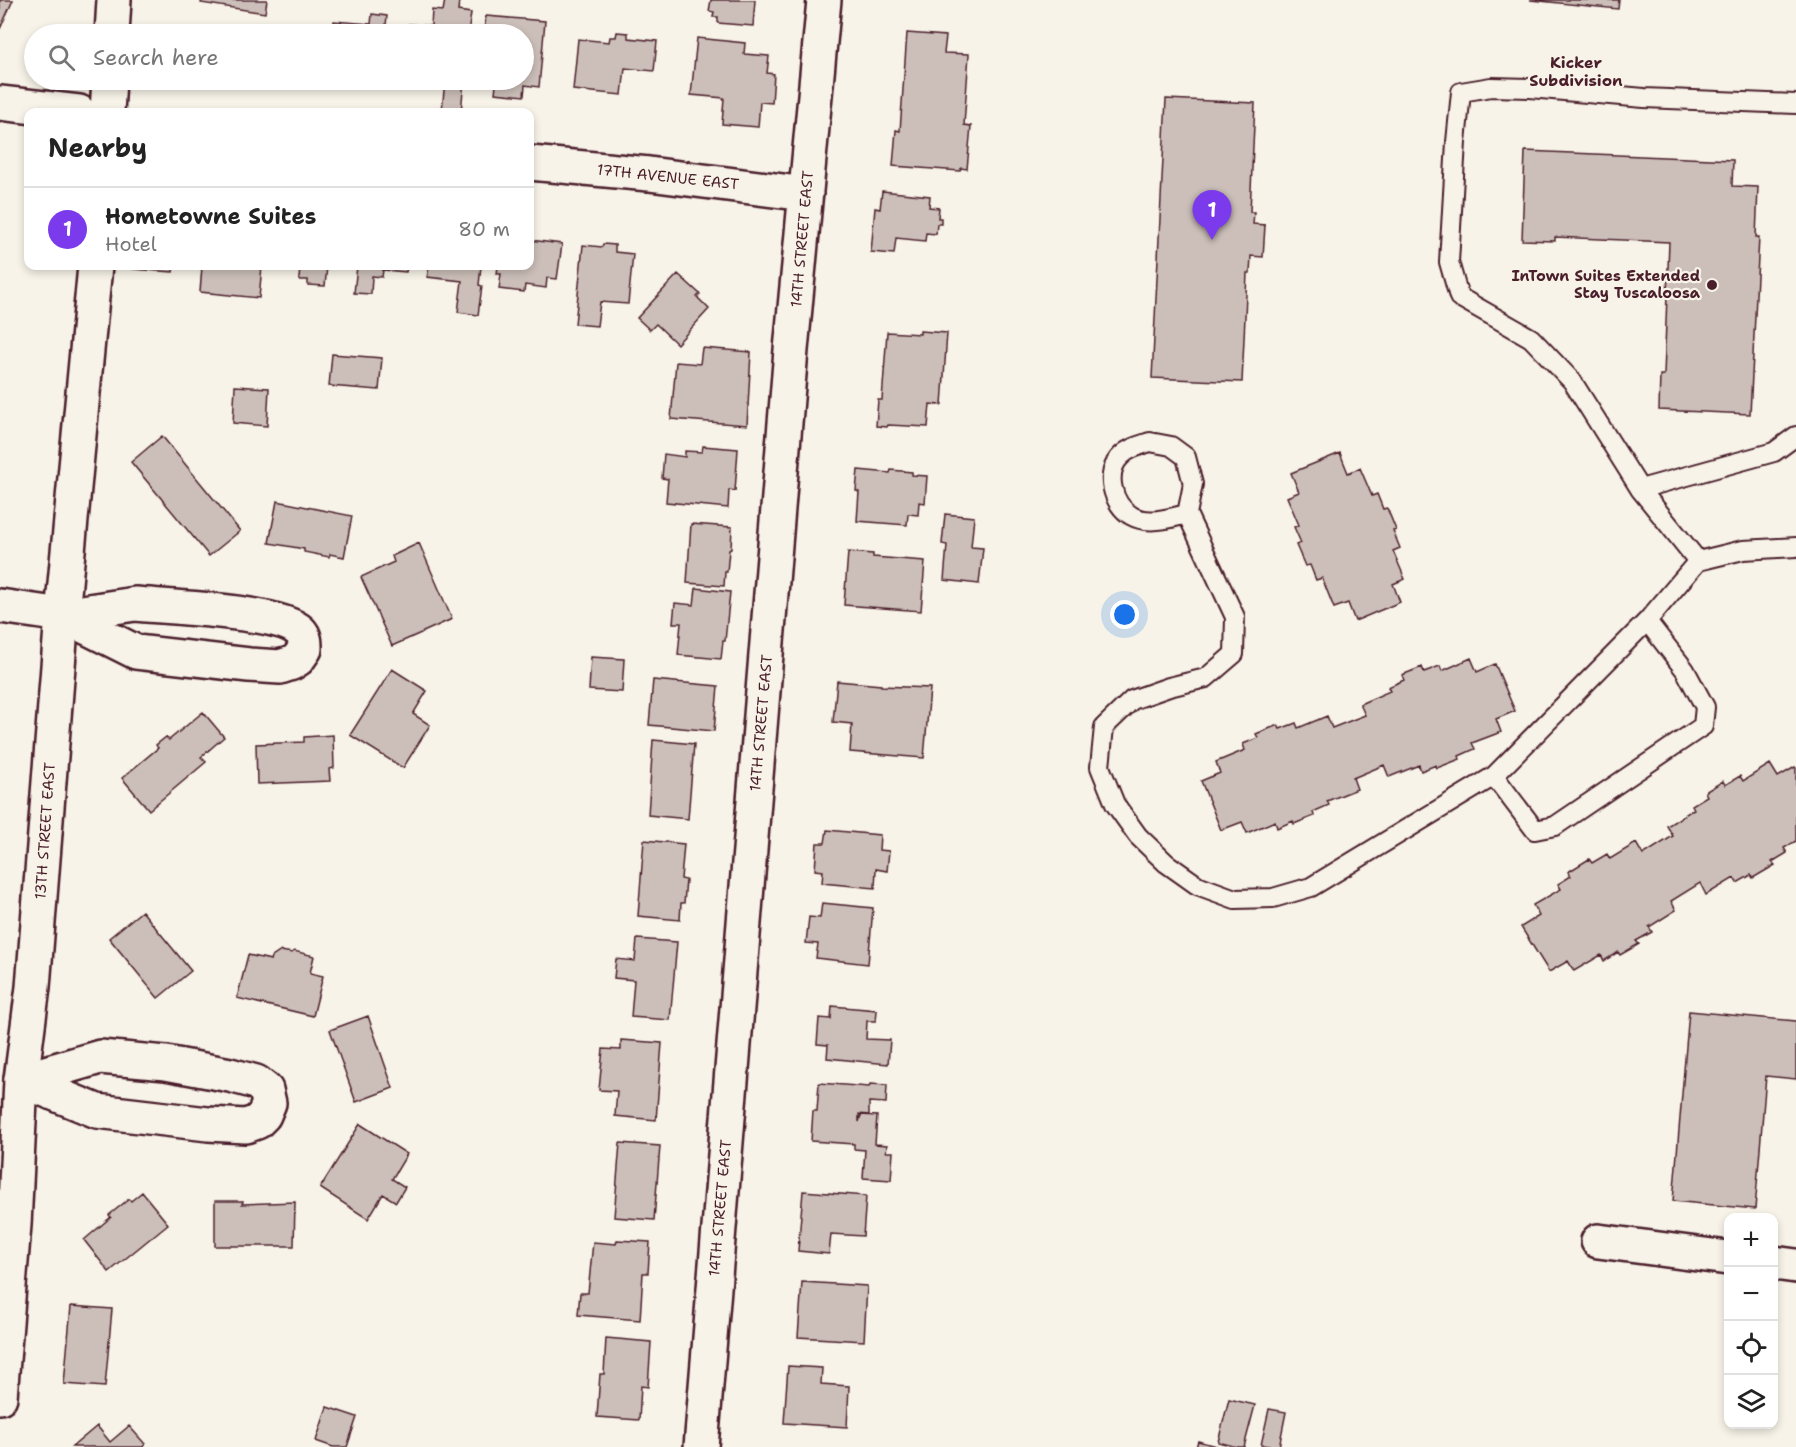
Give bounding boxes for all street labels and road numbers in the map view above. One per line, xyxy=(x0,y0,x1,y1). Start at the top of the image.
street label: 17TH AVENUE EAST xyxy=(596,160,740,194)
street label: 14TH STREET EAST xyxy=(786,170,818,308)
street label: 14TH STREET EAST xyxy=(745,654,777,792)
street label: 13TH STREET EAST xyxy=(30,762,60,900)
street label: 14TH STREET EAST xyxy=(704,1139,736,1277)

